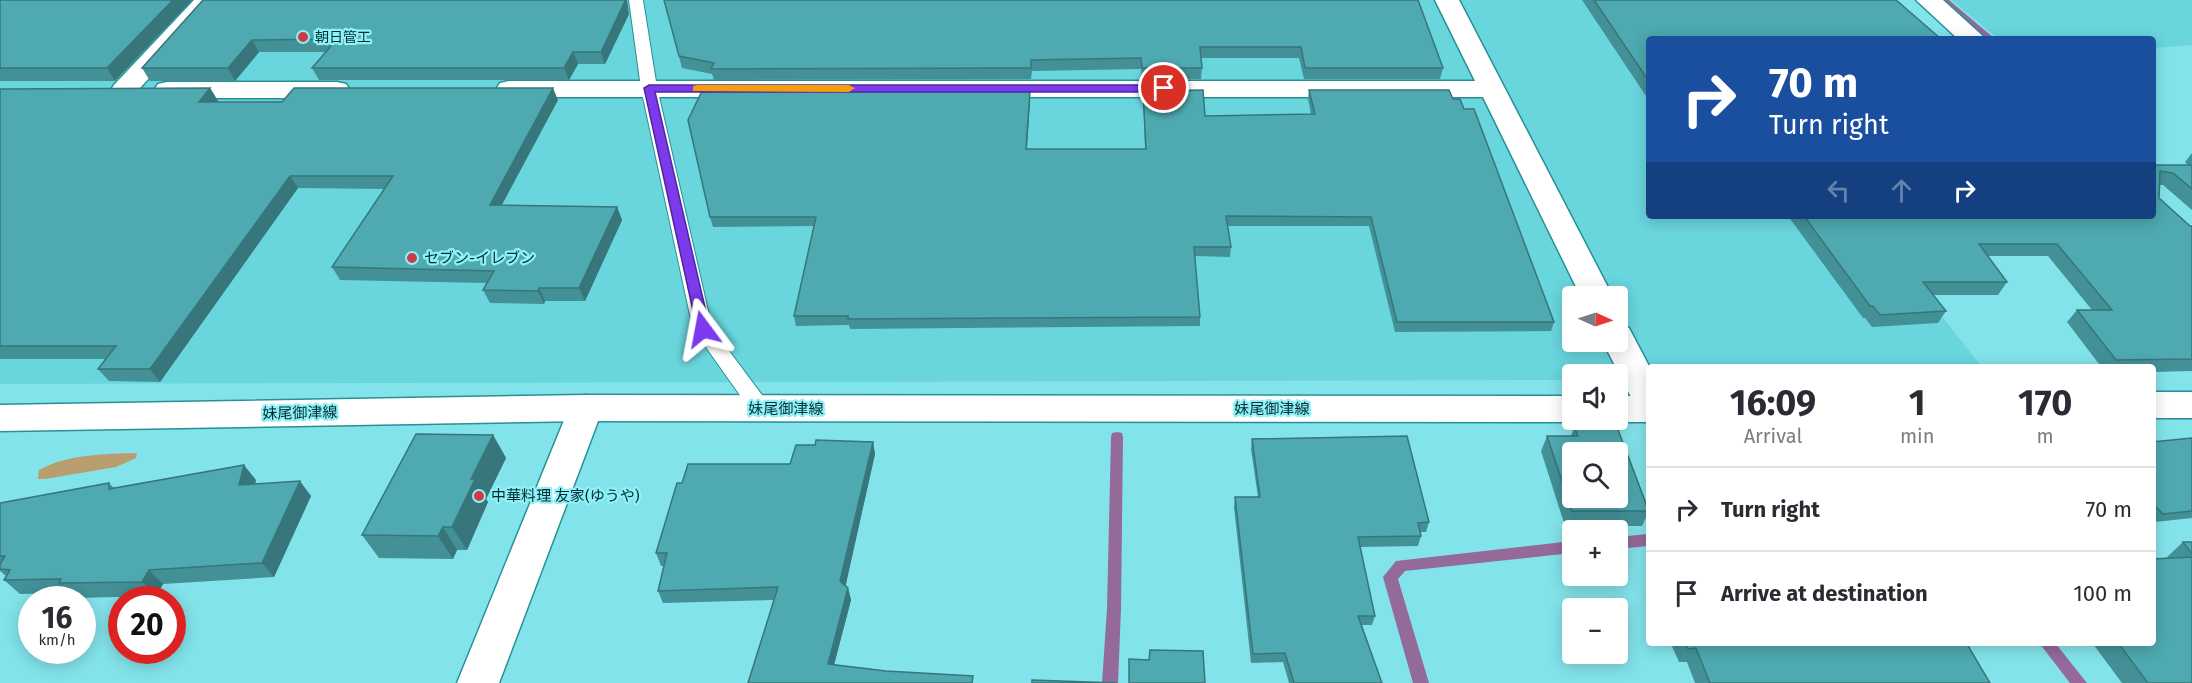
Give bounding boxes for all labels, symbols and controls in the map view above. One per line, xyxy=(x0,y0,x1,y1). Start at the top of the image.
place label: 朝日管工 xyxy=(315,29,371,46)
marker: 朝日管工 xyxy=(296,30,310,44)
text: 70 m xyxy=(1769,58,1858,108)
icon: right xyxy=(1670,60,1748,138)
pin xyxy=(1138,62,1189,113)
icon: arrive xyxy=(1147,71,1180,104)
text: Turn right xyxy=(1769,109,1889,141)
icon: left xyxy=(1822,174,1855,207)
icon: ahead xyxy=(1885,174,1918,207)
icon: right xyxy=(1948,174,1981,207)
place label: セブン-イレブン xyxy=(424,249,535,267)
marker: セブン-イレブン xyxy=(405,251,419,265)
north arrow xyxy=(1562,286,1628,352)
map controls xyxy=(1562,286,1628,664)
position arrow xyxy=(671,297,735,361)
button: sound xyxy=(1562,364,1628,430)
text: 16:09 xyxy=(1730,381,1816,425)
text: 1 xyxy=(1909,381,1926,425)
text: 170 xyxy=(2018,381,2072,425)
street label: 妹尾御津線 xyxy=(748,400,824,418)
street label: 妹尾御津線 xyxy=(1234,400,1310,418)
street label: 妹尾御津線 xyxy=(262,403,338,423)
text: Arrival xyxy=(1744,424,1802,448)
text: min xyxy=(1900,424,1934,448)
text: m xyxy=(2037,424,2054,448)
button: search xyxy=(1562,442,1628,508)
place label: 中華料理 友家(ゆうや) xyxy=(491,487,640,505)
marker: 中華料理 友家(ゆうや) xyxy=(472,489,486,503)
icon: right xyxy=(1670,493,1703,526)
text: Turn right xyxy=(1721,496,1820,523)
text: 70 m xyxy=(2086,496,2132,523)
button: + xyxy=(1562,520,1628,586)
icon: arrive xyxy=(1670,577,1703,610)
text: Arrive at destination xyxy=(1721,580,1928,607)
text: 100 m xyxy=(2073,580,2132,607)
speed limit sign: 20 xyxy=(108,586,186,664)
button: − xyxy=(1562,598,1628,664)
text: 16 xyxy=(42,600,72,636)
text: km/h xyxy=(38,631,76,649)

